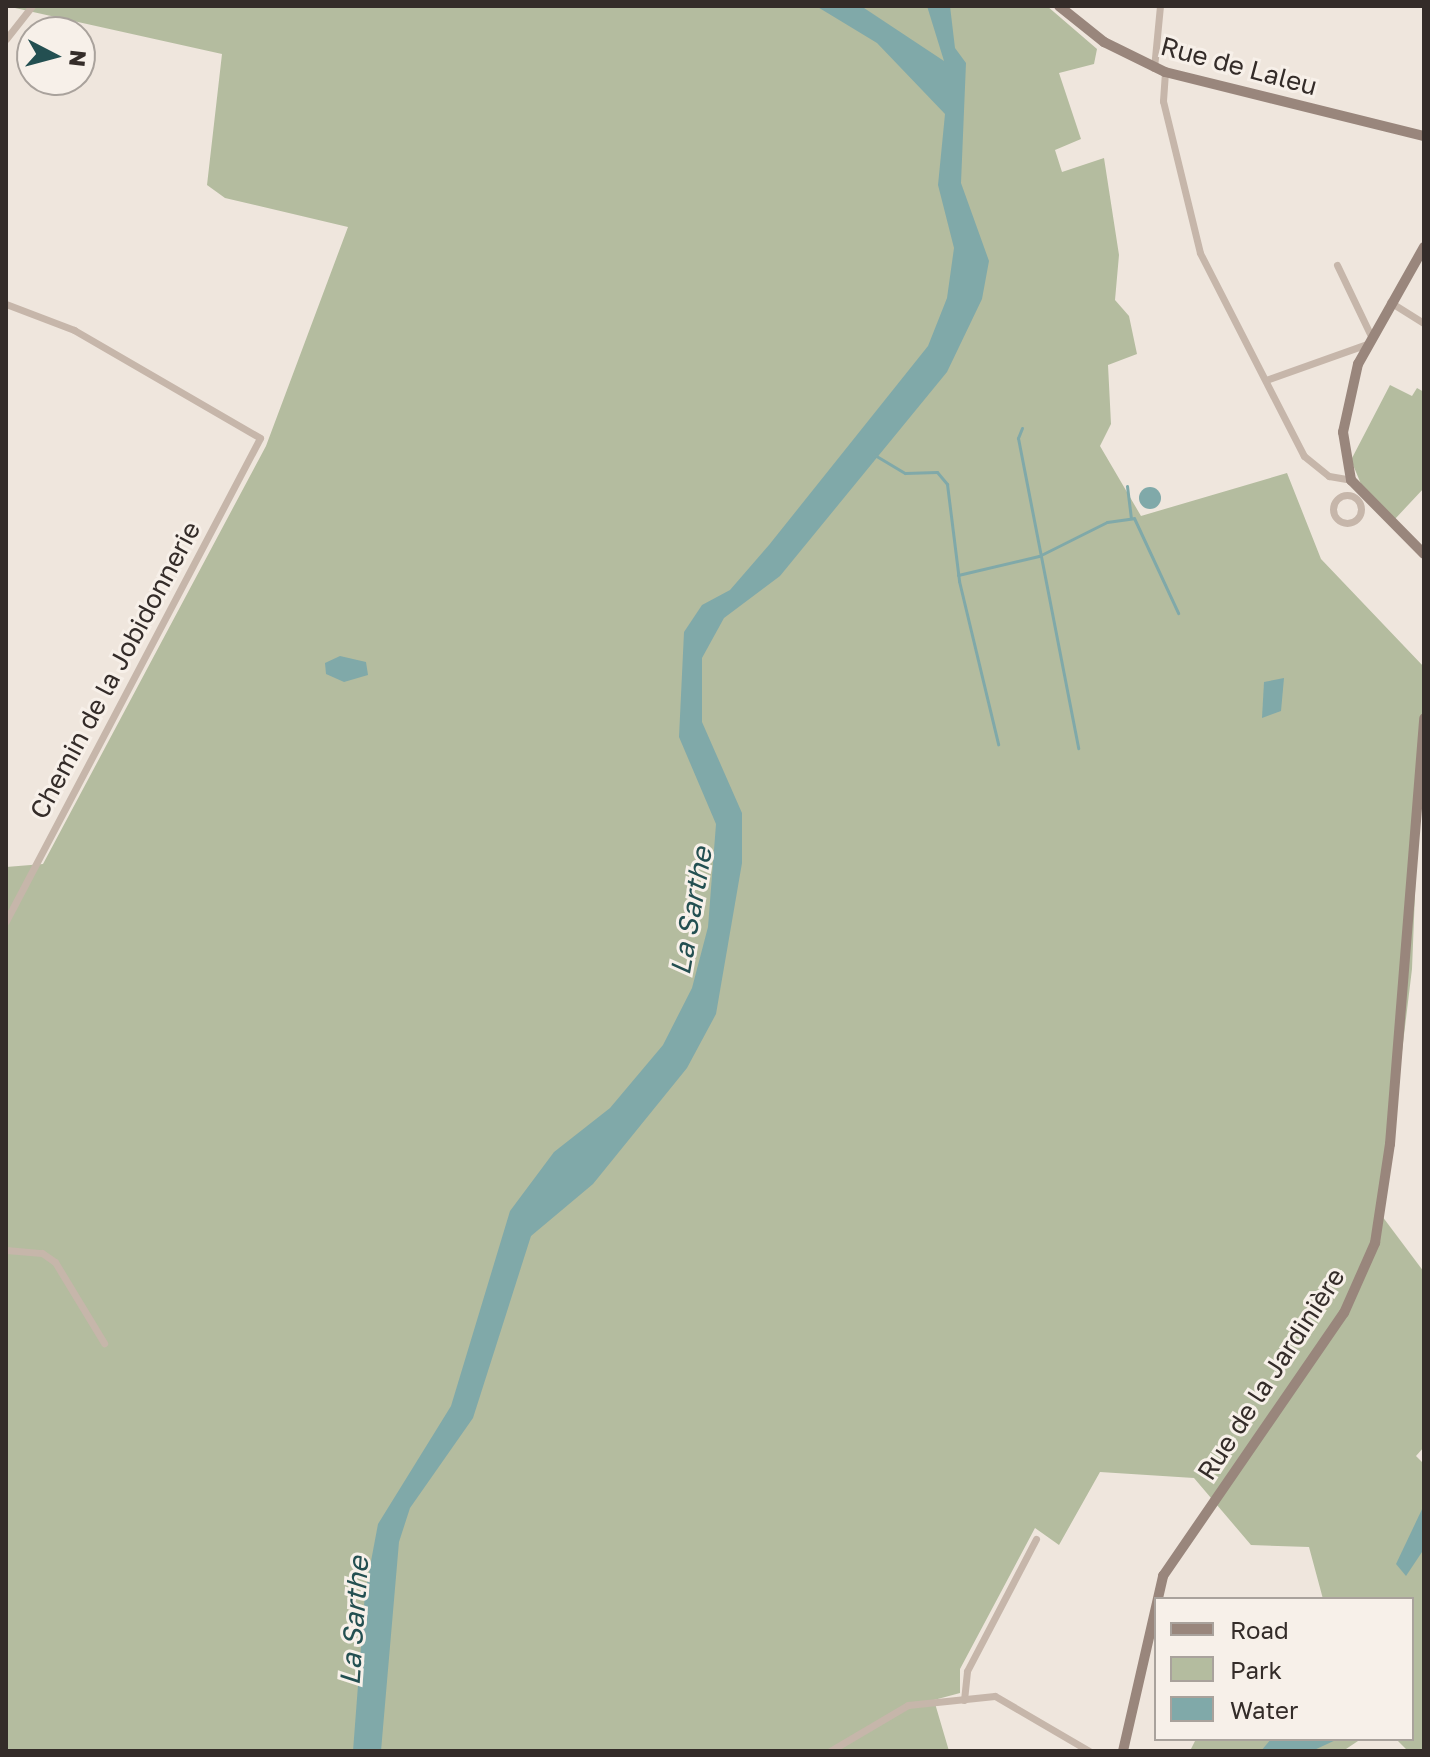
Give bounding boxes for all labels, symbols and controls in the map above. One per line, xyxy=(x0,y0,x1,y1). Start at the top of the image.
north arrow xyxy=(16,16,96,96)
street label: Rue de Laleu xyxy=(1157,30,1321,102)
text: N xyxy=(64,49,93,68)
street label: Chemin de la Jobidonnerie xyxy=(23,516,207,824)
water label: La Sarthe xyxy=(663,845,719,977)
street label: Rue de la Jardinière xyxy=(1191,1262,1351,1486)
water label: La Sarthe xyxy=(333,1556,375,1686)
legend xyxy=(1154,1597,1414,1741)
text: Road xyxy=(1230,1615,1289,1644)
text: Park xyxy=(1230,1655,1282,1684)
text: Water xyxy=(1230,1695,1298,1724)

